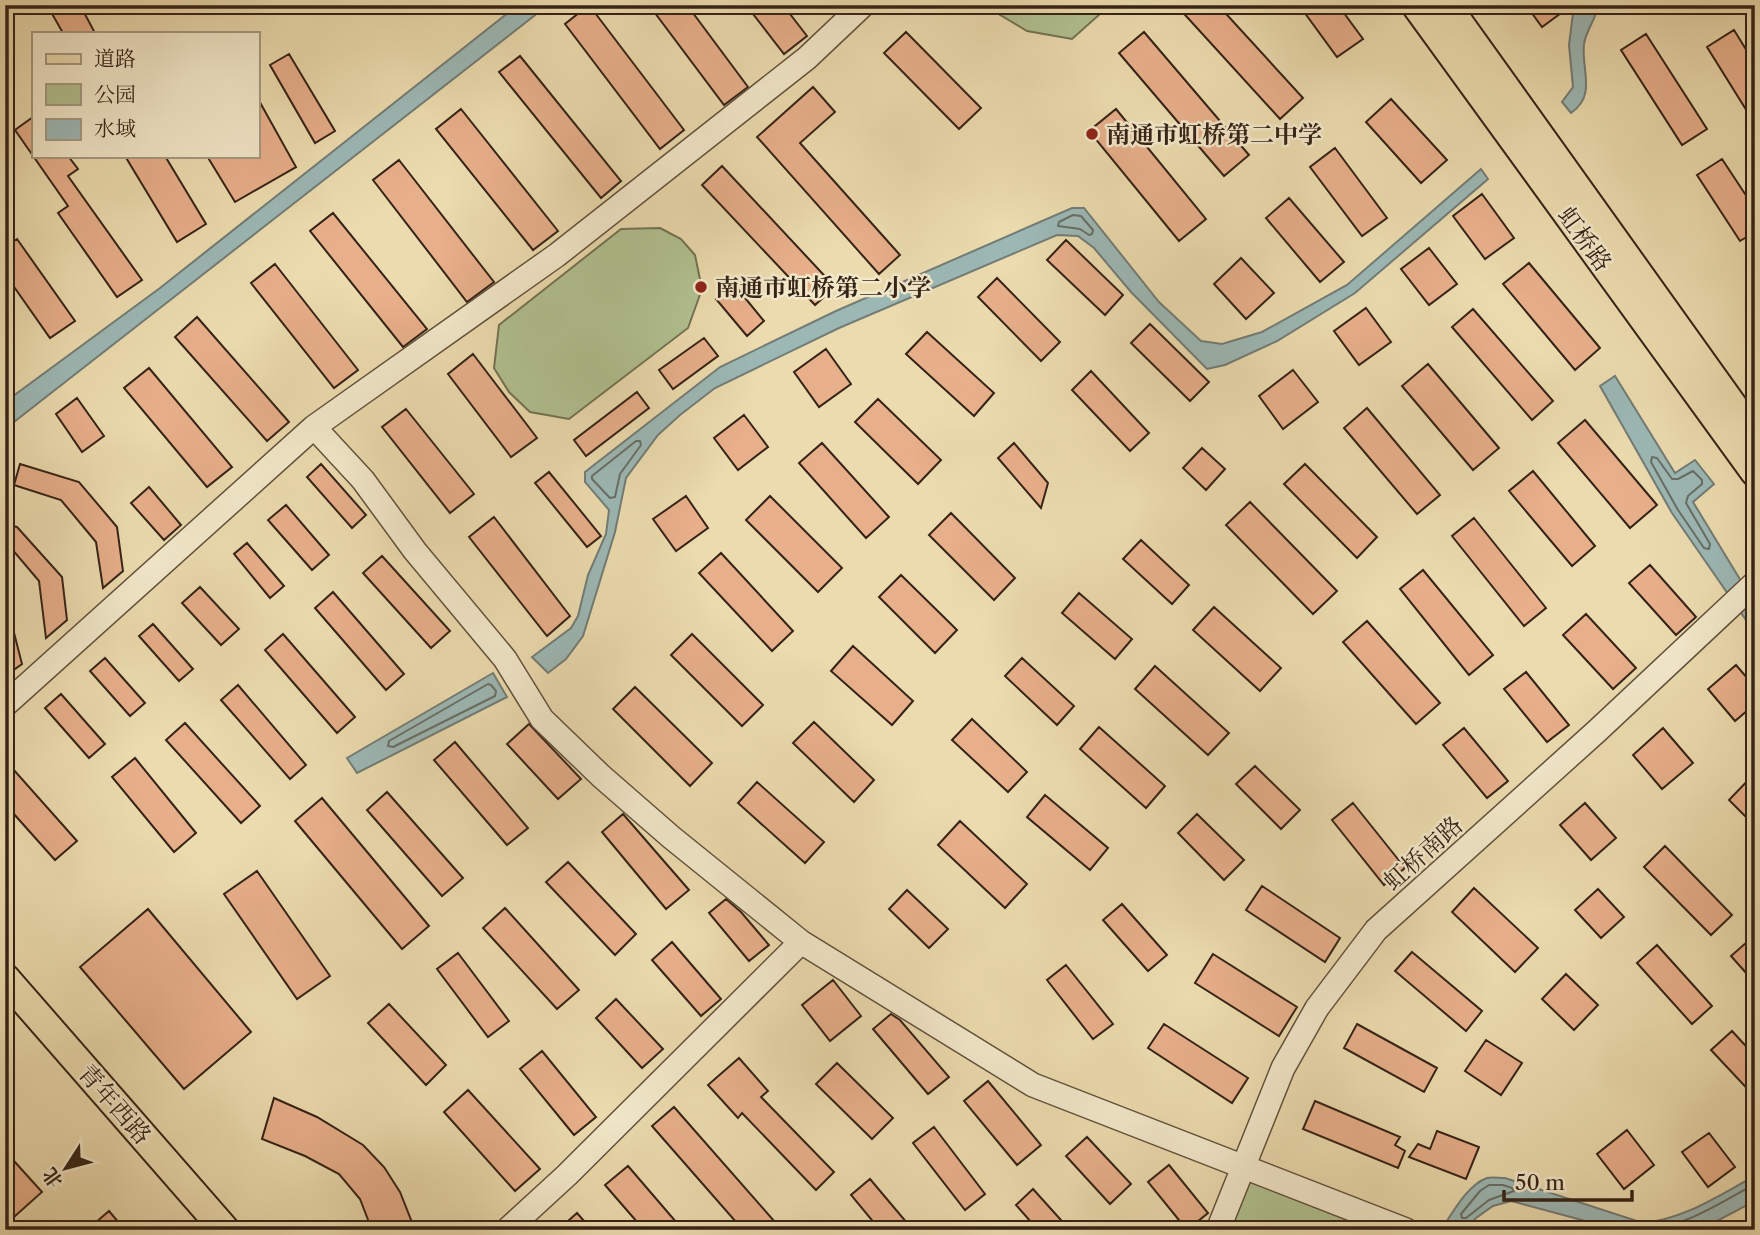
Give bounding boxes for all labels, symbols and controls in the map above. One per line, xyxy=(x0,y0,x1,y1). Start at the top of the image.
legend xyxy=(32,32,259,158)
text: 道路 xyxy=(94,46,136,71)
text: 公园 xyxy=(94,82,136,107)
text: 水域 xyxy=(94,116,136,141)
place label: 南通市虹桥第二中学 xyxy=(1106,120,1322,149)
marker: 南通市虹桥第二中学 xyxy=(1084,126,1100,142)
street label: 虹桥路 xyxy=(1552,201,1618,277)
place label: 南通市虹桥第二小学 xyxy=(715,273,931,302)
marker: 南通市虹桥第二小学 xyxy=(693,279,709,295)
street label: 虹桥南路 xyxy=(1378,810,1468,896)
street label: 青年西路 xyxy=(73,1058,157,1150)
north arrow xyxy=(32,1134,102,1204)
scale bar xyxy=(1504,1158,1632,1202)
text: 北 xyxy=(38,1163,68,1192)
text: 50 m xyxy=(1515,1170,1565,1195)

